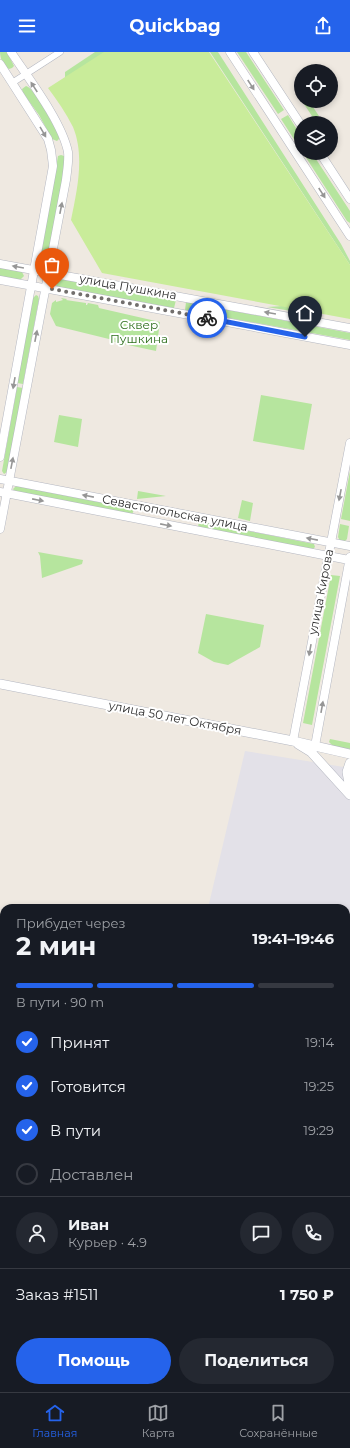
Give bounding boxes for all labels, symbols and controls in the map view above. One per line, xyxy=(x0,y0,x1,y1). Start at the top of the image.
icon: menu xyxy=(16,15,38,37)
text: Quickbag xyxy=(129,15,221,37)
icon: share xyxy=(312,15,334,37)
map controls xyxy=(294,64,338,160)
button: locate xyxy=(294,64,338,108)
one-way arrow xyxy=(247,79,255,90)
one-way arrow xyxy=(30,82,38,92)
button: layers xyxy=(294,116,338,160)
one-way arrow xyxy=(40,126,47,138)
one-way arrow xyxy=(318,188,326,199)
one-way arrow xyxy=(58,202,64,214)
pin xyxy=(35,248,69,289)
icon: bag xyxy=(41,254,63,276)
one-way arrow xyxy=(12,264,25,270)
street label: улица Пушкина xyxy=(77,270,178,302)
pin xyxy=(288,296,322,337)
courier xyxy=(187,298,227,338)
icon: home xyxy=(294,302,316,324)
icon: bike xyxy=(196,307,218,329)
one-way arrow xyxy=(264,310,276,316)
park label: Сквер Пушкина xyxy=(110,317,168,346)
one-way arrow xyxy=(34,329,40,342)
one-way arrow xyxy=(11,377,17,389)
one-way arrow xyxy=(10,457,16,469)
one-way arrow xyxy=(337,489,343,501)
street label: Севастопольская улица xyxy=(101,491,249,534)
one-way arrow xyxy=(82,493,94,499)
one-way arrow xyxy=(32,497,44,503)
one-way arrow xyxy=(160,522,172,528)
one-way arrow xyxy=(306,536,318,542)
street label: улица Кирова xyxy=(305,548,336,637)
one-way arrow xyxy=(307,644,313,656)
street label: улица 50 лет Октября xyxy=(106,697,243,738)
one-way arrow xyxy=(320,701,326,714)
text: Прибудет через xyxy=(16,915,125,931)
text: 19:41–19:46 xyxy=(252,929,334,948)
text: 2 мин xyxy=(16,930,96,962)
text: В пути · 90 m xyxy=(16,994,104,1010)
icon: check xyxy=(16,1031,38,1053)
text: Принят xyxy=(50,1033,109,1052)
text: 19:14 xyxy=(305,1034,334,1050)
icon: check xyxy=(16,1075,38,1097)
text: Готовится xyxy=(50,1077,126,1096)
text: 19:25 xyxy=(304,1078,334,1094)
icon: check xyxy=(16,1119,38,1141)
text: В пути xyxy=(50,1121,101,1140)
text: 19:29 xyxy=(303,1122,334,1138)
text: Доставлен xyxy=(50,1165,133,1184)
button: person xyxy=(16,1212,58,1254)
button: chat xyxy=(240,1212,282,1254)
button: phone xyxy=(292,1212,334,1254)
text: Иван xyxy=(68,1215,109,1234)
text: Курьер · 4.9 xyxy=(68,1234,147,1250)
text: Заказ #1511 xyxy=(16,1285,99,1304)
text: 1 750 ₽ xyxy=(280,1285,334,1304)
button: Помощь xyxy=(16,1338,171,1384)
button: Поделиться xyxy=(179,1338,334,1384)
tab: Главная xyxy=(32,1402,77,1440)
tab: Карта xyxy=(142,1402,175,1440)
tab: Сохранённые xyxy=(239,1402,318,1440)

